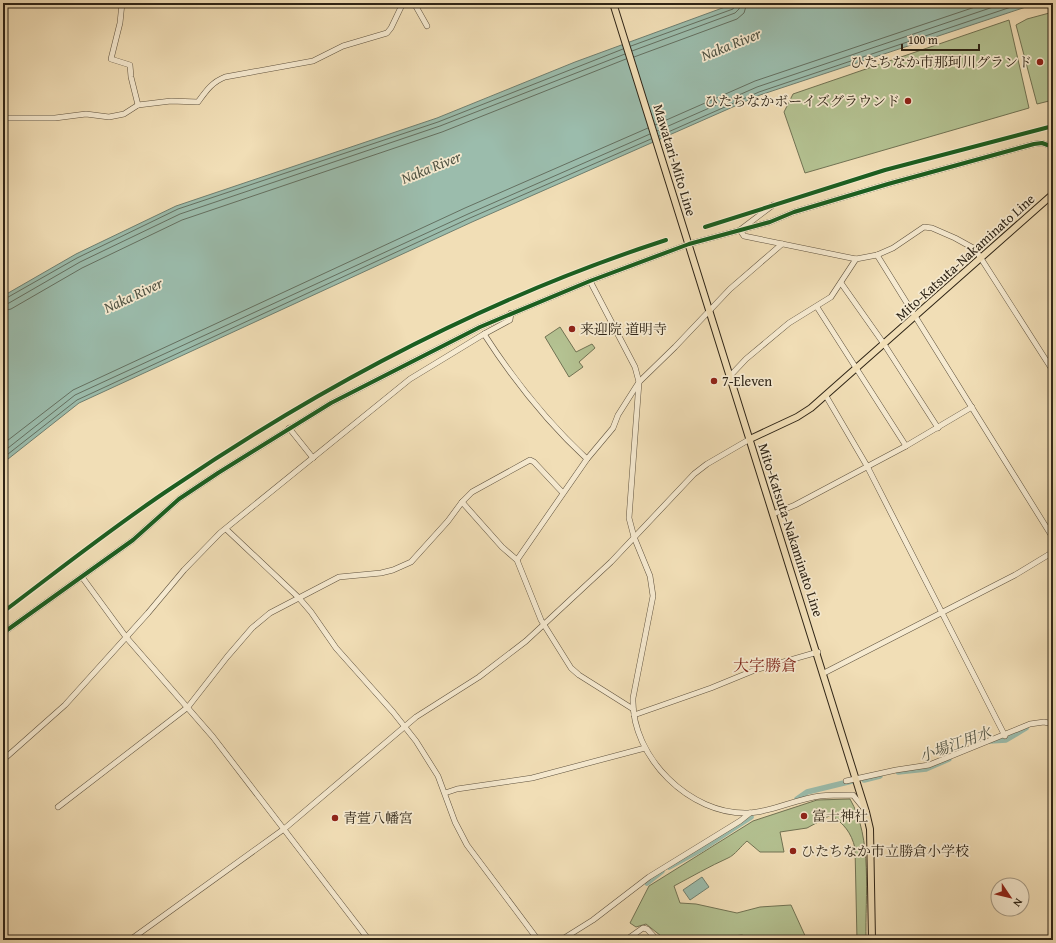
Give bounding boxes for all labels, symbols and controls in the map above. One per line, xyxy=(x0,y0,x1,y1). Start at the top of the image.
water label: Naka River xyxy=(698,22,765,66)
scale bar xyxy=(902,26,979,52)
text: 100 m xyxy=(908,31,938,48)
place label: ひたちなか市那珂川グランド xyxy=(850,52,1032,72)
marker: ひたちなか市那珂川グランド xyxy=(1035,57,1045,67)
place label: ひたちなかボーイズグラウンド xyxy=(704,91,900,111)
marker: ひたちなかボーイズグラウンド xyxy=(903,96,913,106)
street label: Mawatari-Mito Line xyxy=(648,102,702,219)
water label: Naka River xyxy=(398,145,465,189)
street label: Mito-Katsuta-Nakaminato Line xyxy=(891,189,1039,325)
water label: Naka River xyxy=(100,272,166,318)
place label: 来迎院 道明寺 xyxy=(580,319,667,339)
marker: 来迎院 道明寺 xyxy=(567,324,577,334)
place label: 7-Eleven xyxy=(722,371,772,391)
marker: 7-Eleven xyxy=(709,376,719,386)
street label: Mito-Katsuta-Nakaminato Line xyxy=(753,441,829,620)
district label: 大字勝倉 xyxy=(733,653,797,677)
water label: 小場江用水 xyxy=(916,721,996,767)
place label: 富士神社 xyxy=(812,806,868,826)
place label: 青萱八幡宮 xyxy=(343,808,413,828)
marker: 富士神社 xyxy=(799,811,809,821)
marker: 青萱八幡宮 xyxy=(330,813,340,823)
place label: ひたちなか市立勝倉小学校 xyxy=(801,841,969,861)
marker: ひたちなか市立勝倉小学校 xyxy=(788,846,798,856)
north arrow xyxy=(990,877,1030,917)
text: N xyxy=(1009,895,1027,911)

